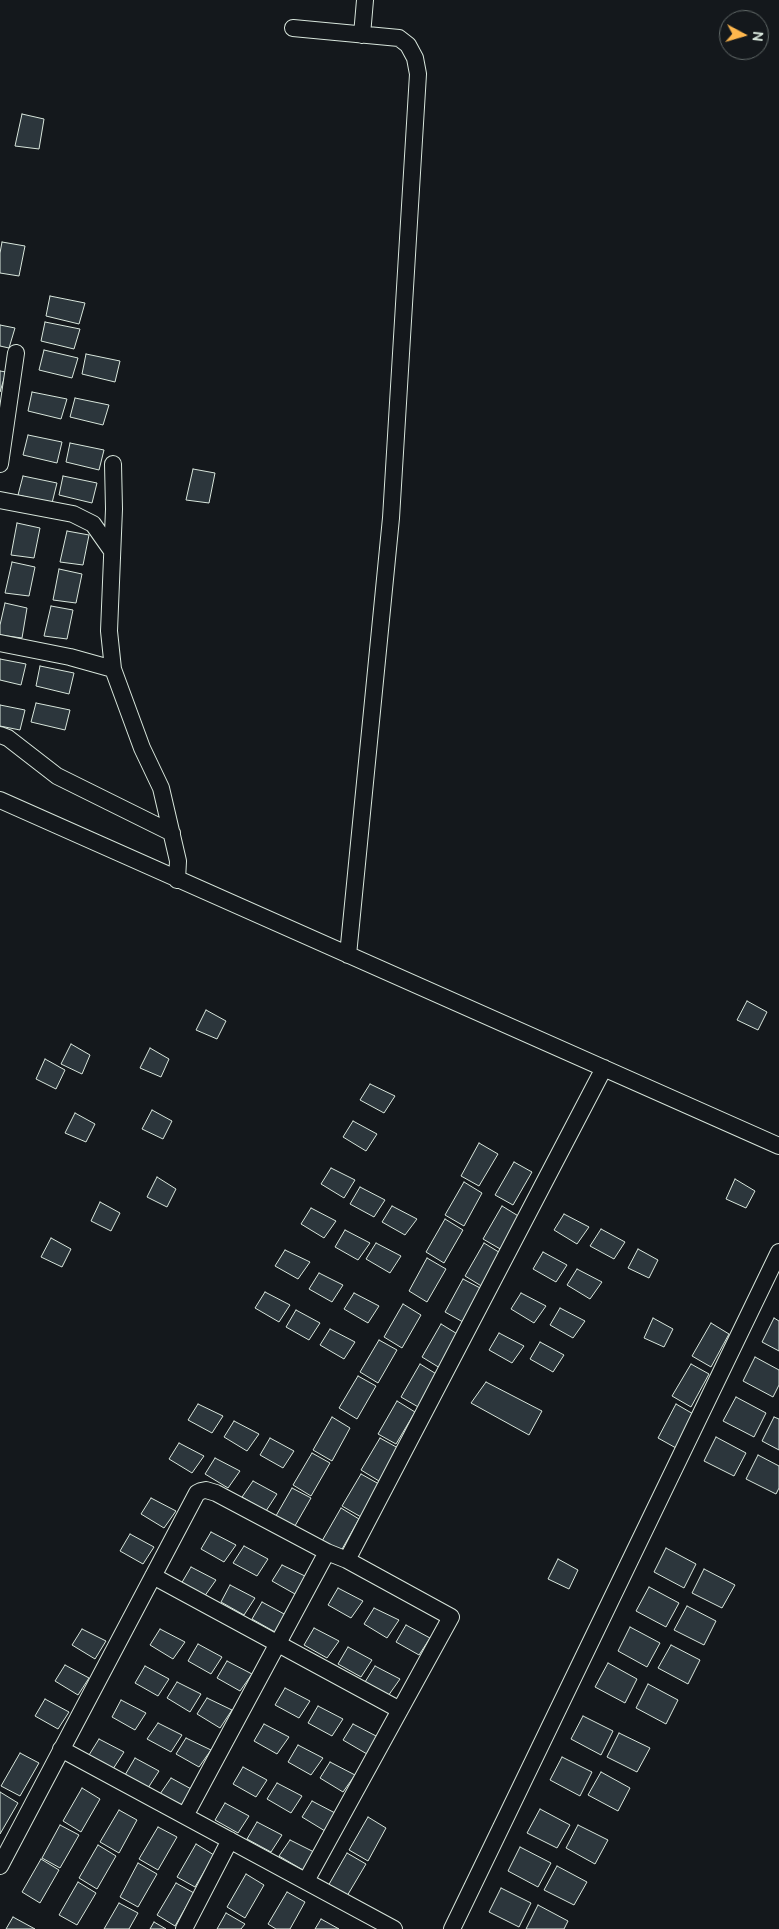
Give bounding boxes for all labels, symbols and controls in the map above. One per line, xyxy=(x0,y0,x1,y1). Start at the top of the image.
north arrow xyxy=(719,10,769,60)
text: N xyxy=(749,30,766,42)

